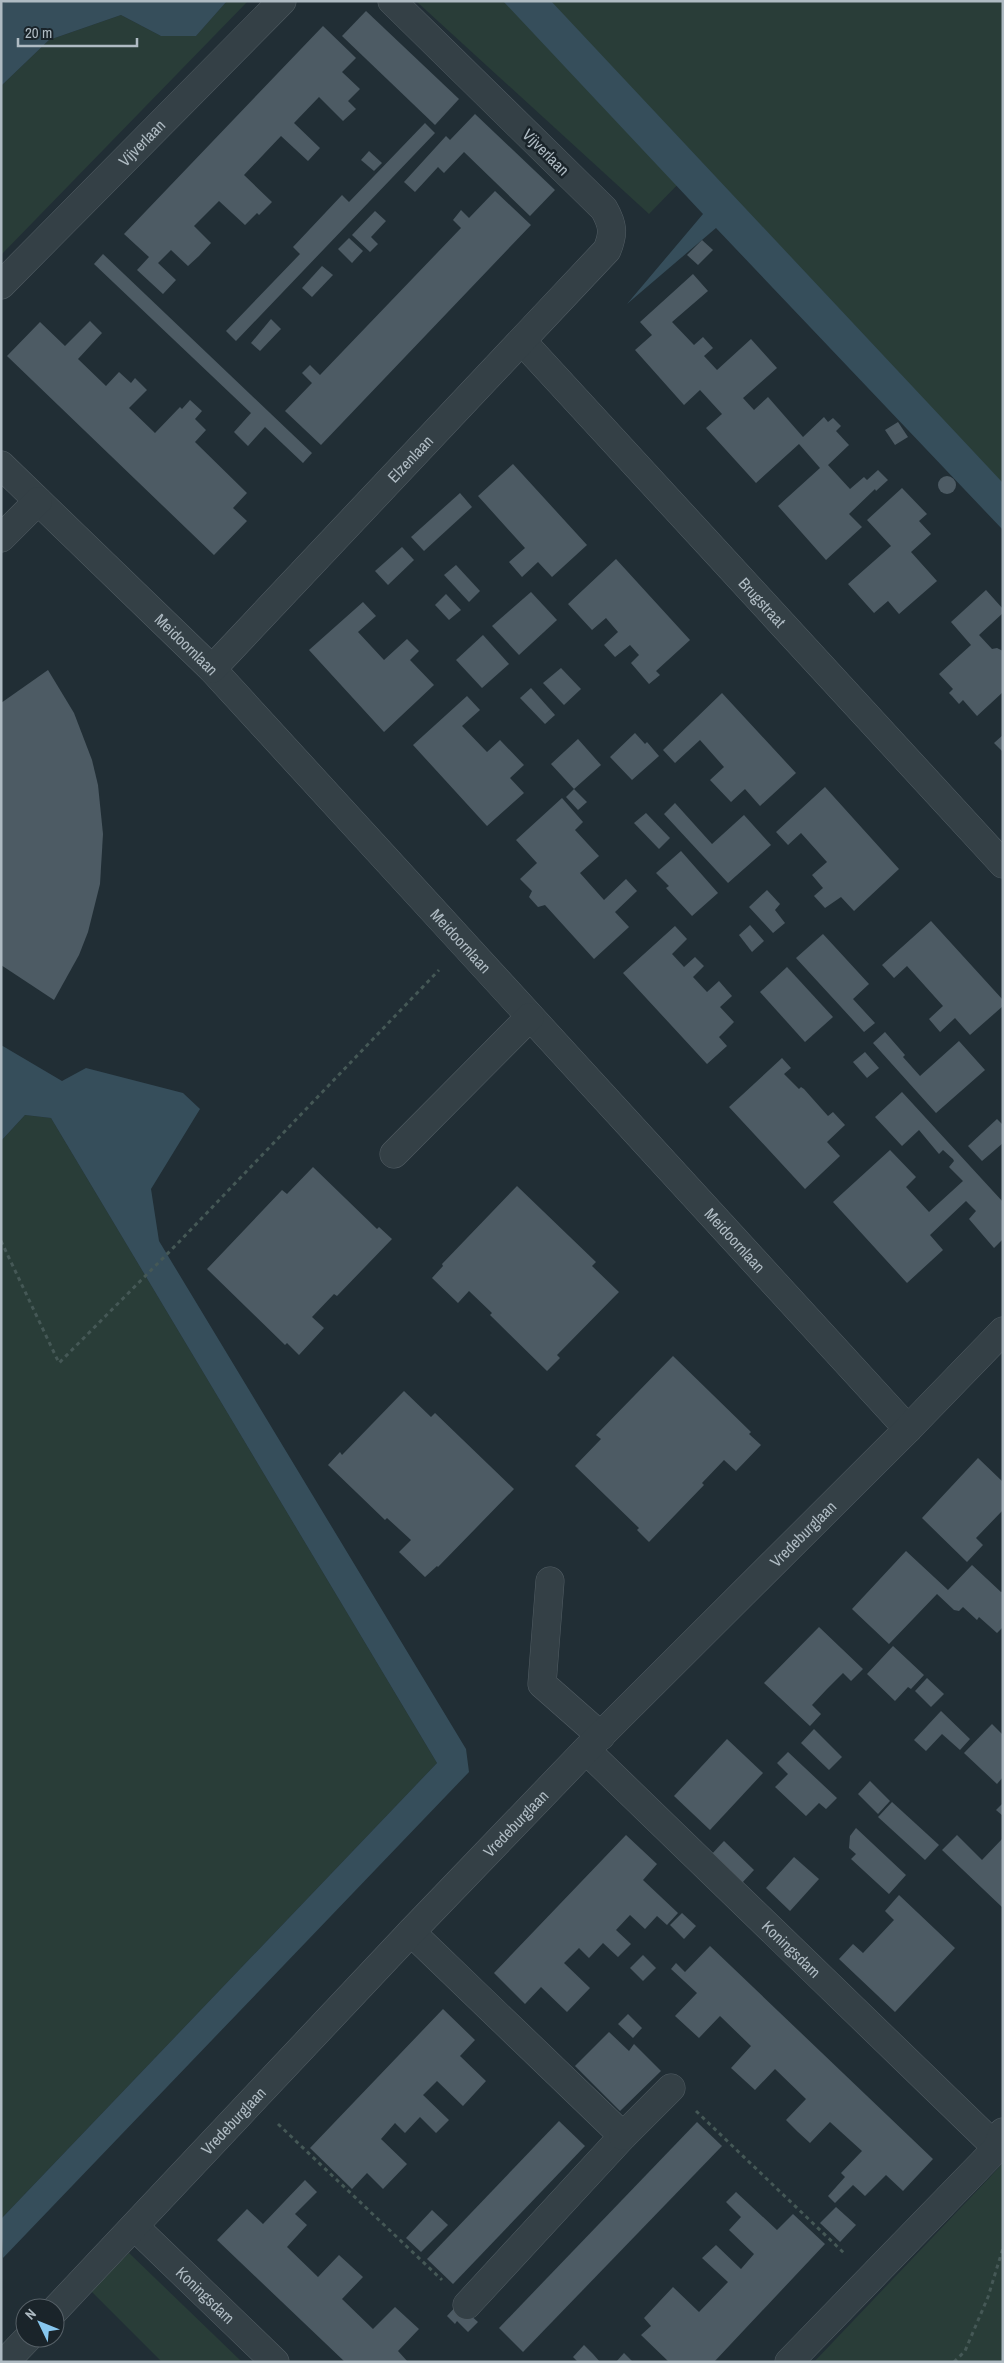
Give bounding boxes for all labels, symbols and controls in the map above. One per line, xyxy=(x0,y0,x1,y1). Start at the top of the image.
scale bar xyxy=(18,15,136,47)
text: 20 m xyxy=(25,22,52,43)
street label: Vijverlaan xyxy=(113,114,170,171)
street label: Vijverlaan xyxy=(518,124,574,180)
street label: Elzenlaan xyxy=(382,430,438,487)
street label: Brugstraat xyxy=(734,573,791,632)
street label: Meidoornlaan xyxy=(150,609,223,680)
street label: Meidoornlaan xyxy=(426,904,496,978)
street label: Meidoornlaan xyxy=(700,1203,770,1277)
street label: Vredeburglaan xyxy=(765,1496,841,1572)
street label: Vredeburglaan xyxy=(478,1785,553,1862)
street label: Koningsdam xyxy=(757,1915,826,1982)
street label: Vredeburglaan xyxy=(196,2082,271,2159)
street label: Koningsdam xyxy=(171,2262,240,2329)
north arrow xyxy=(15,2298,65,2348)
text: N xyxy=(21,2305,40,2323)

